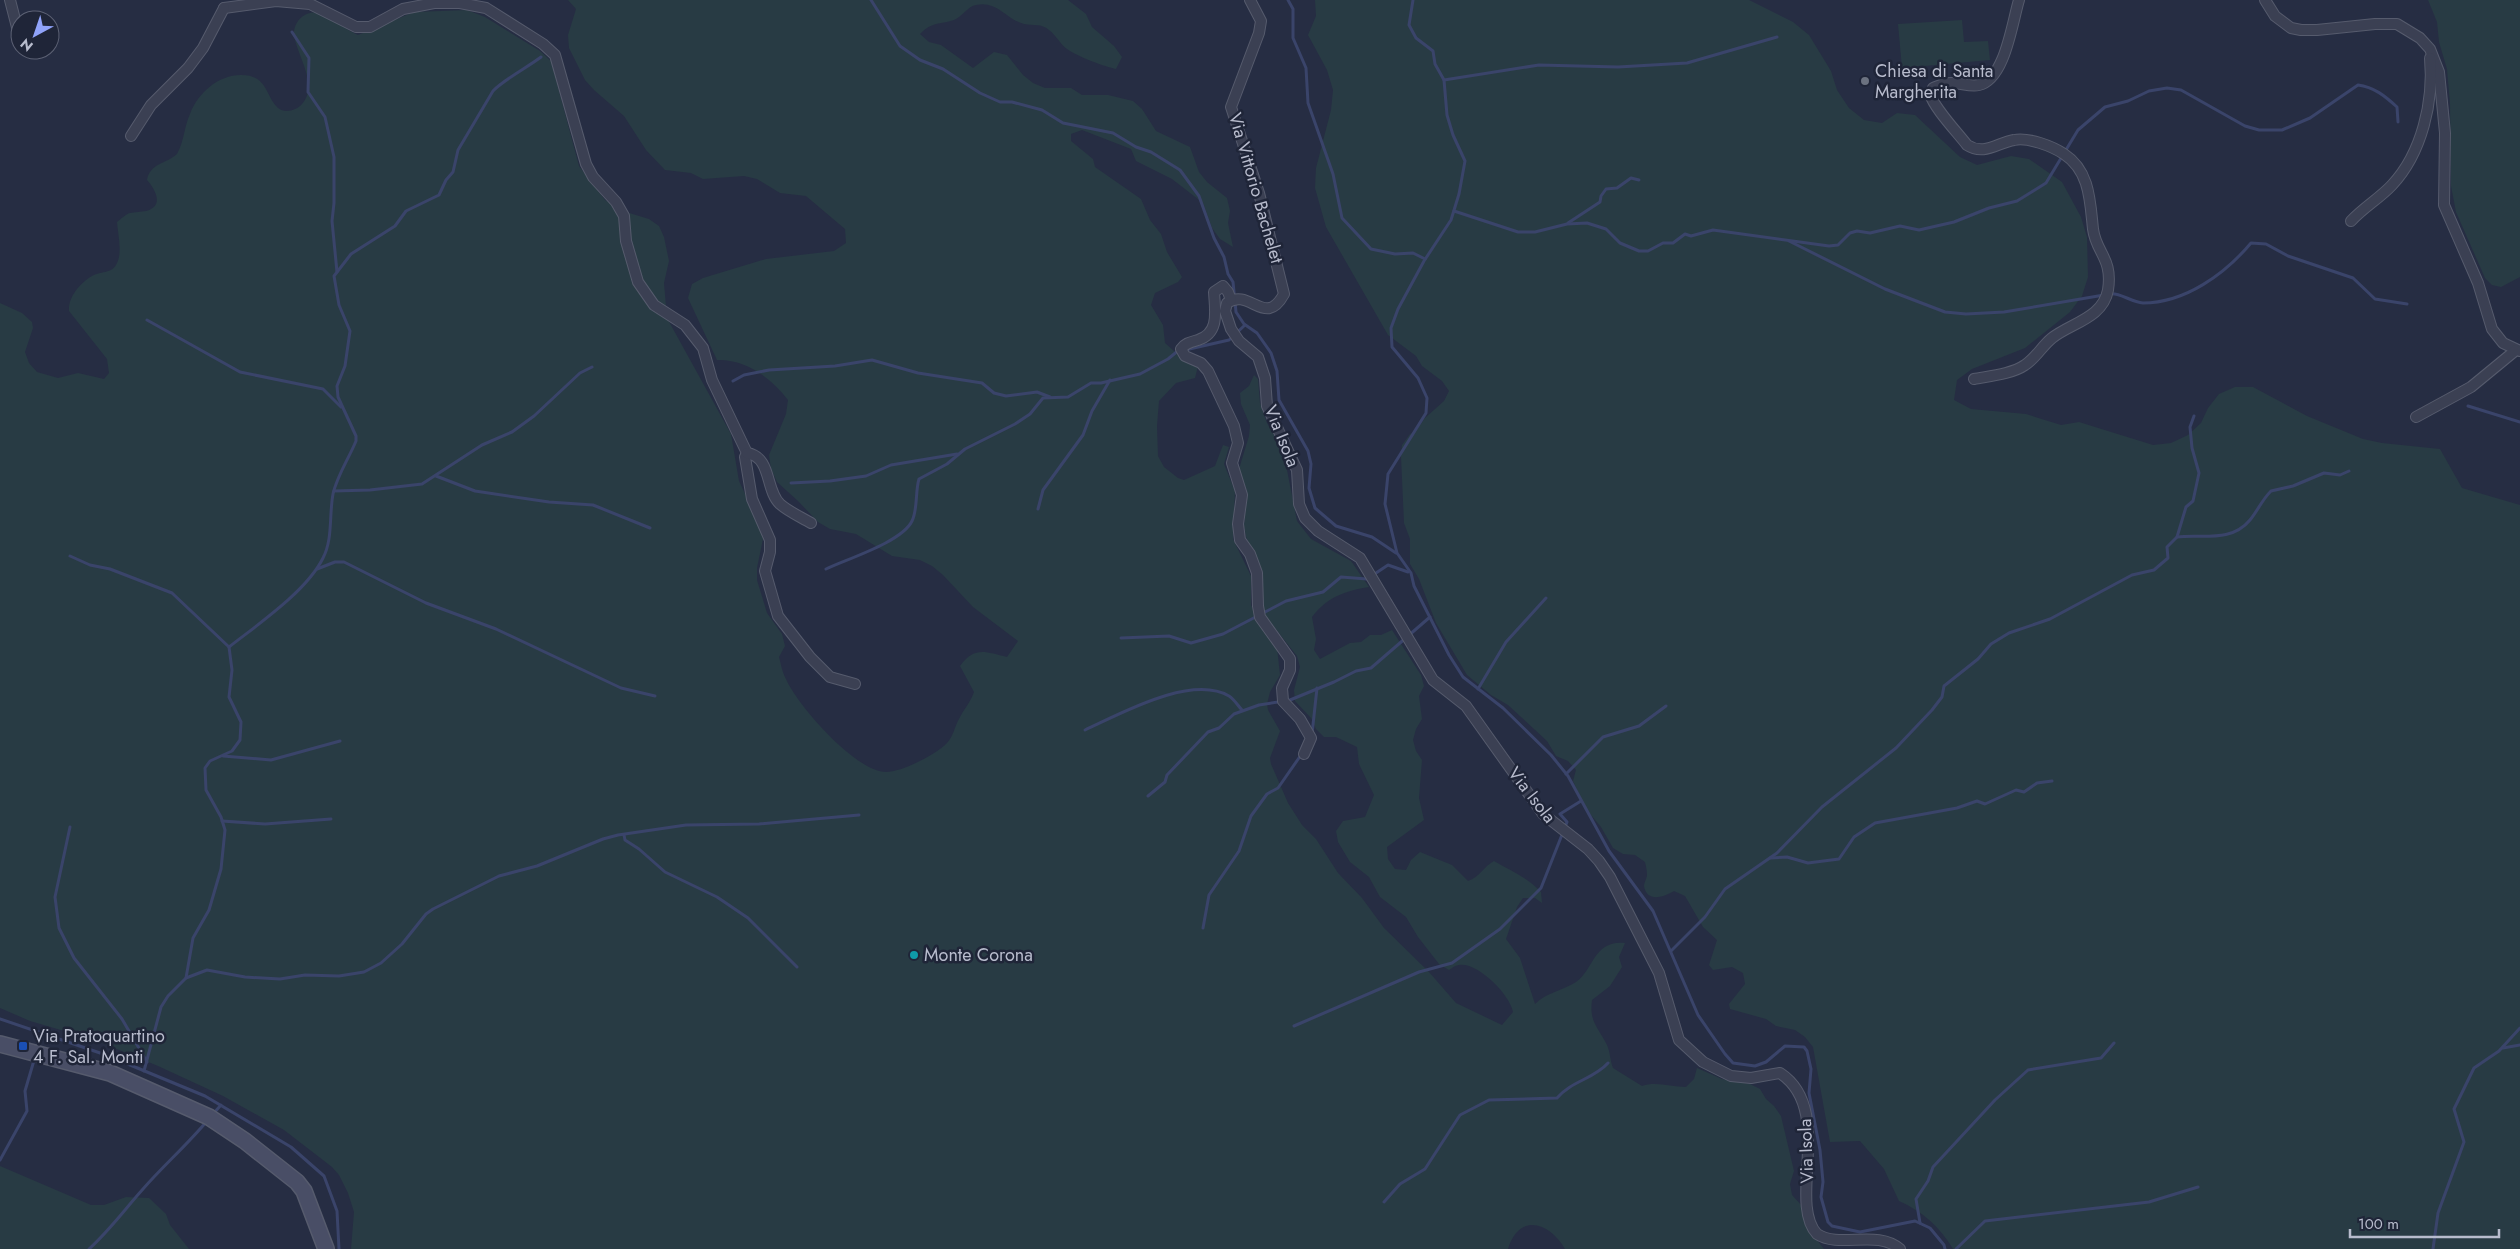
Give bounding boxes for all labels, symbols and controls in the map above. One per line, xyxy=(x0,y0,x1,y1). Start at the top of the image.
north arrow xyxy=(10,10,60,60)
text: N xyxy=(16,34,37,56)
place label: Chiesa di Santa Margherita xyxy=(1875,58,1993,105)
marker: Chiesa di Santa Margherita xyxy=(1859,75,1871,87)
street label: Via Vittorio Bachelet xyxy=(1222,110,1290,267)
street label: Via Isola xyxy=(1258,401,1306,471)
street label: Via Isola xyxy=(1502,761,1562,829)
place label: Monte Corona xyxy=(924,942,1033,968)
marker: Monte Corona xyxy=(908,949,920,961)
place label: Via Pratoquartino 4 F. Sal. Monti xyxy=(33,1023,165,1070)
marker: Via Pratoquartino 4 F. Sal. Monti xyxy=(17,1040,29,1052)
street label: Via Isola xyxy=(1792,1118,1820,1184)
scale bar xyxy=(2350,1206,2499,1238)
text: 100 m xyxy=(2358,1213,2399,1235)

